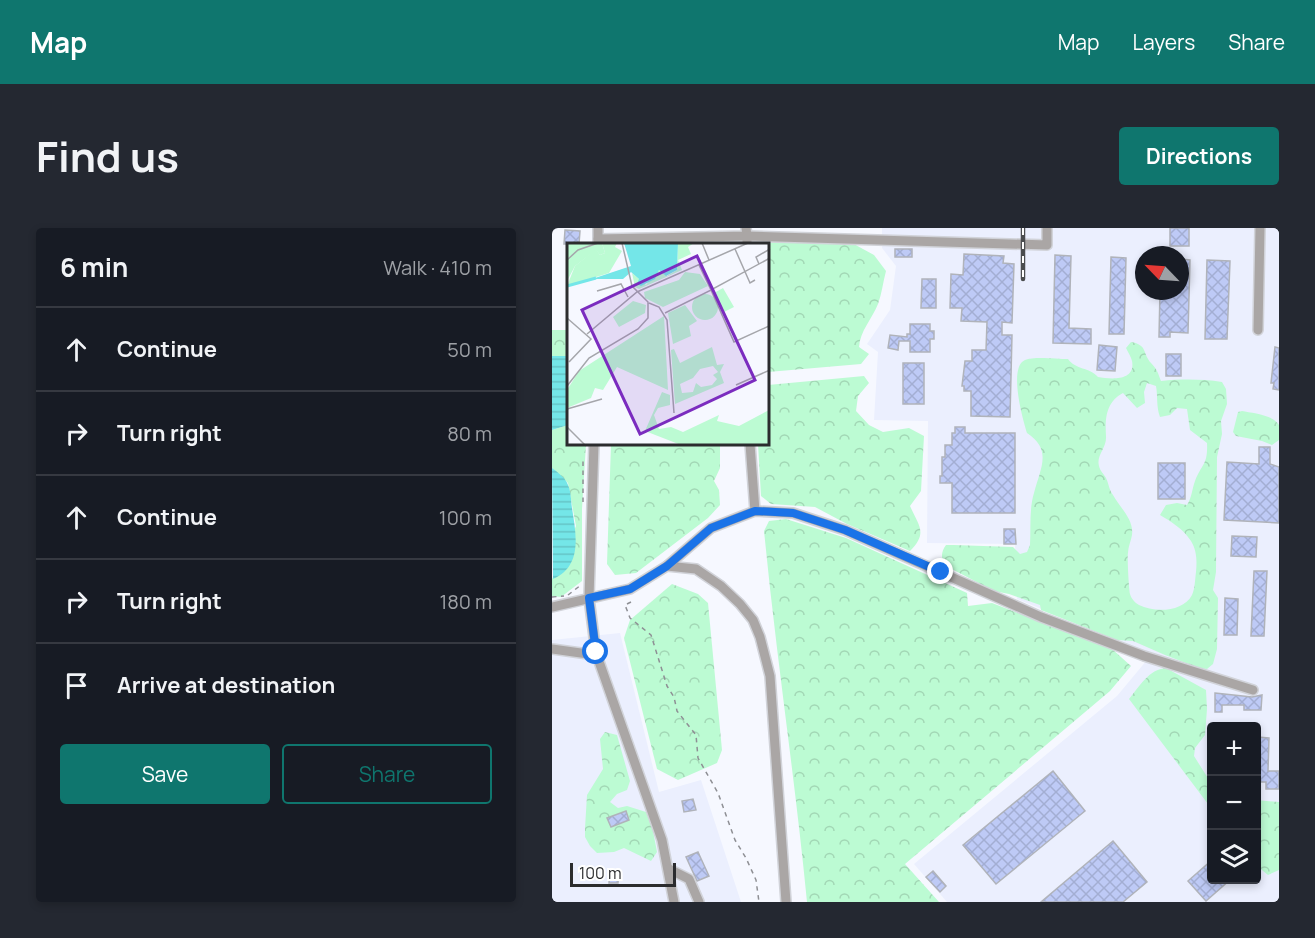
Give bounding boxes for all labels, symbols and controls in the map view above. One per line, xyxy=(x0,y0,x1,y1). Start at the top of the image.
text: Map xyxy=(30,23,87,61)
text: Map xyxy=(1058,28,1099,56)
text: Layers xyxy=(1132,28,1195,56)
text: Share xyxy=(1228,28,1285,56)
text: Find us xyxy=(36,127,179,185)
button: Directions xyxy=(1119,127,1279,185)
inset map xyxy=(567,243,770,446)
north arrow xyxy=(1135,246,1189,300)
text: 6 min xyxy=(60,249,128,285)
text: Walk · 410 m xyxy=(383,254,492,281)
icon: ahead xyxy=(60,333,93,366)
text: Continue xyxy=(117,334,217,364)
text: 50 m xyxy=(447,336,492,363)
icon: right xyxy=(60,417,93,450)
text: Turn right xyxy=(117,418,222,448)
text: 80 m xyxy=(447,420,492,447)
icon: ahead xyxy=(60,501,93,534)
text: Continue xyxy=(117,502,217,532)
text: 100 m xyxy=(439,504,492,531)
route end xyxy=(927,558,953,584)
icon: right xyxy=(60,585,93,618)
text: Turn right xyxy=(117,586,222,616)
text: 180 m xyxy=(439,588,492,615)
route start xyxy=(582,638,608,664)
icon: arrive xyxy=(60,669,93,702)
text: Arrive at destination xyxy=(117,670,335,700)
map controls xyxy=(1207,722,1261,884)
button: + xyxy=(1207,722,1261,776)
button: Save xyxy=(60,744,270,804)
button: Share xyxy=(282,744,492,804)
button: − xyxy=(1207,776,1261,830)
button: layers xyxy=(1207,830,1261,884)
scale bar xyxy=(570,860,676,888)
text: 100 m xyxy=(579,862,622,884)

